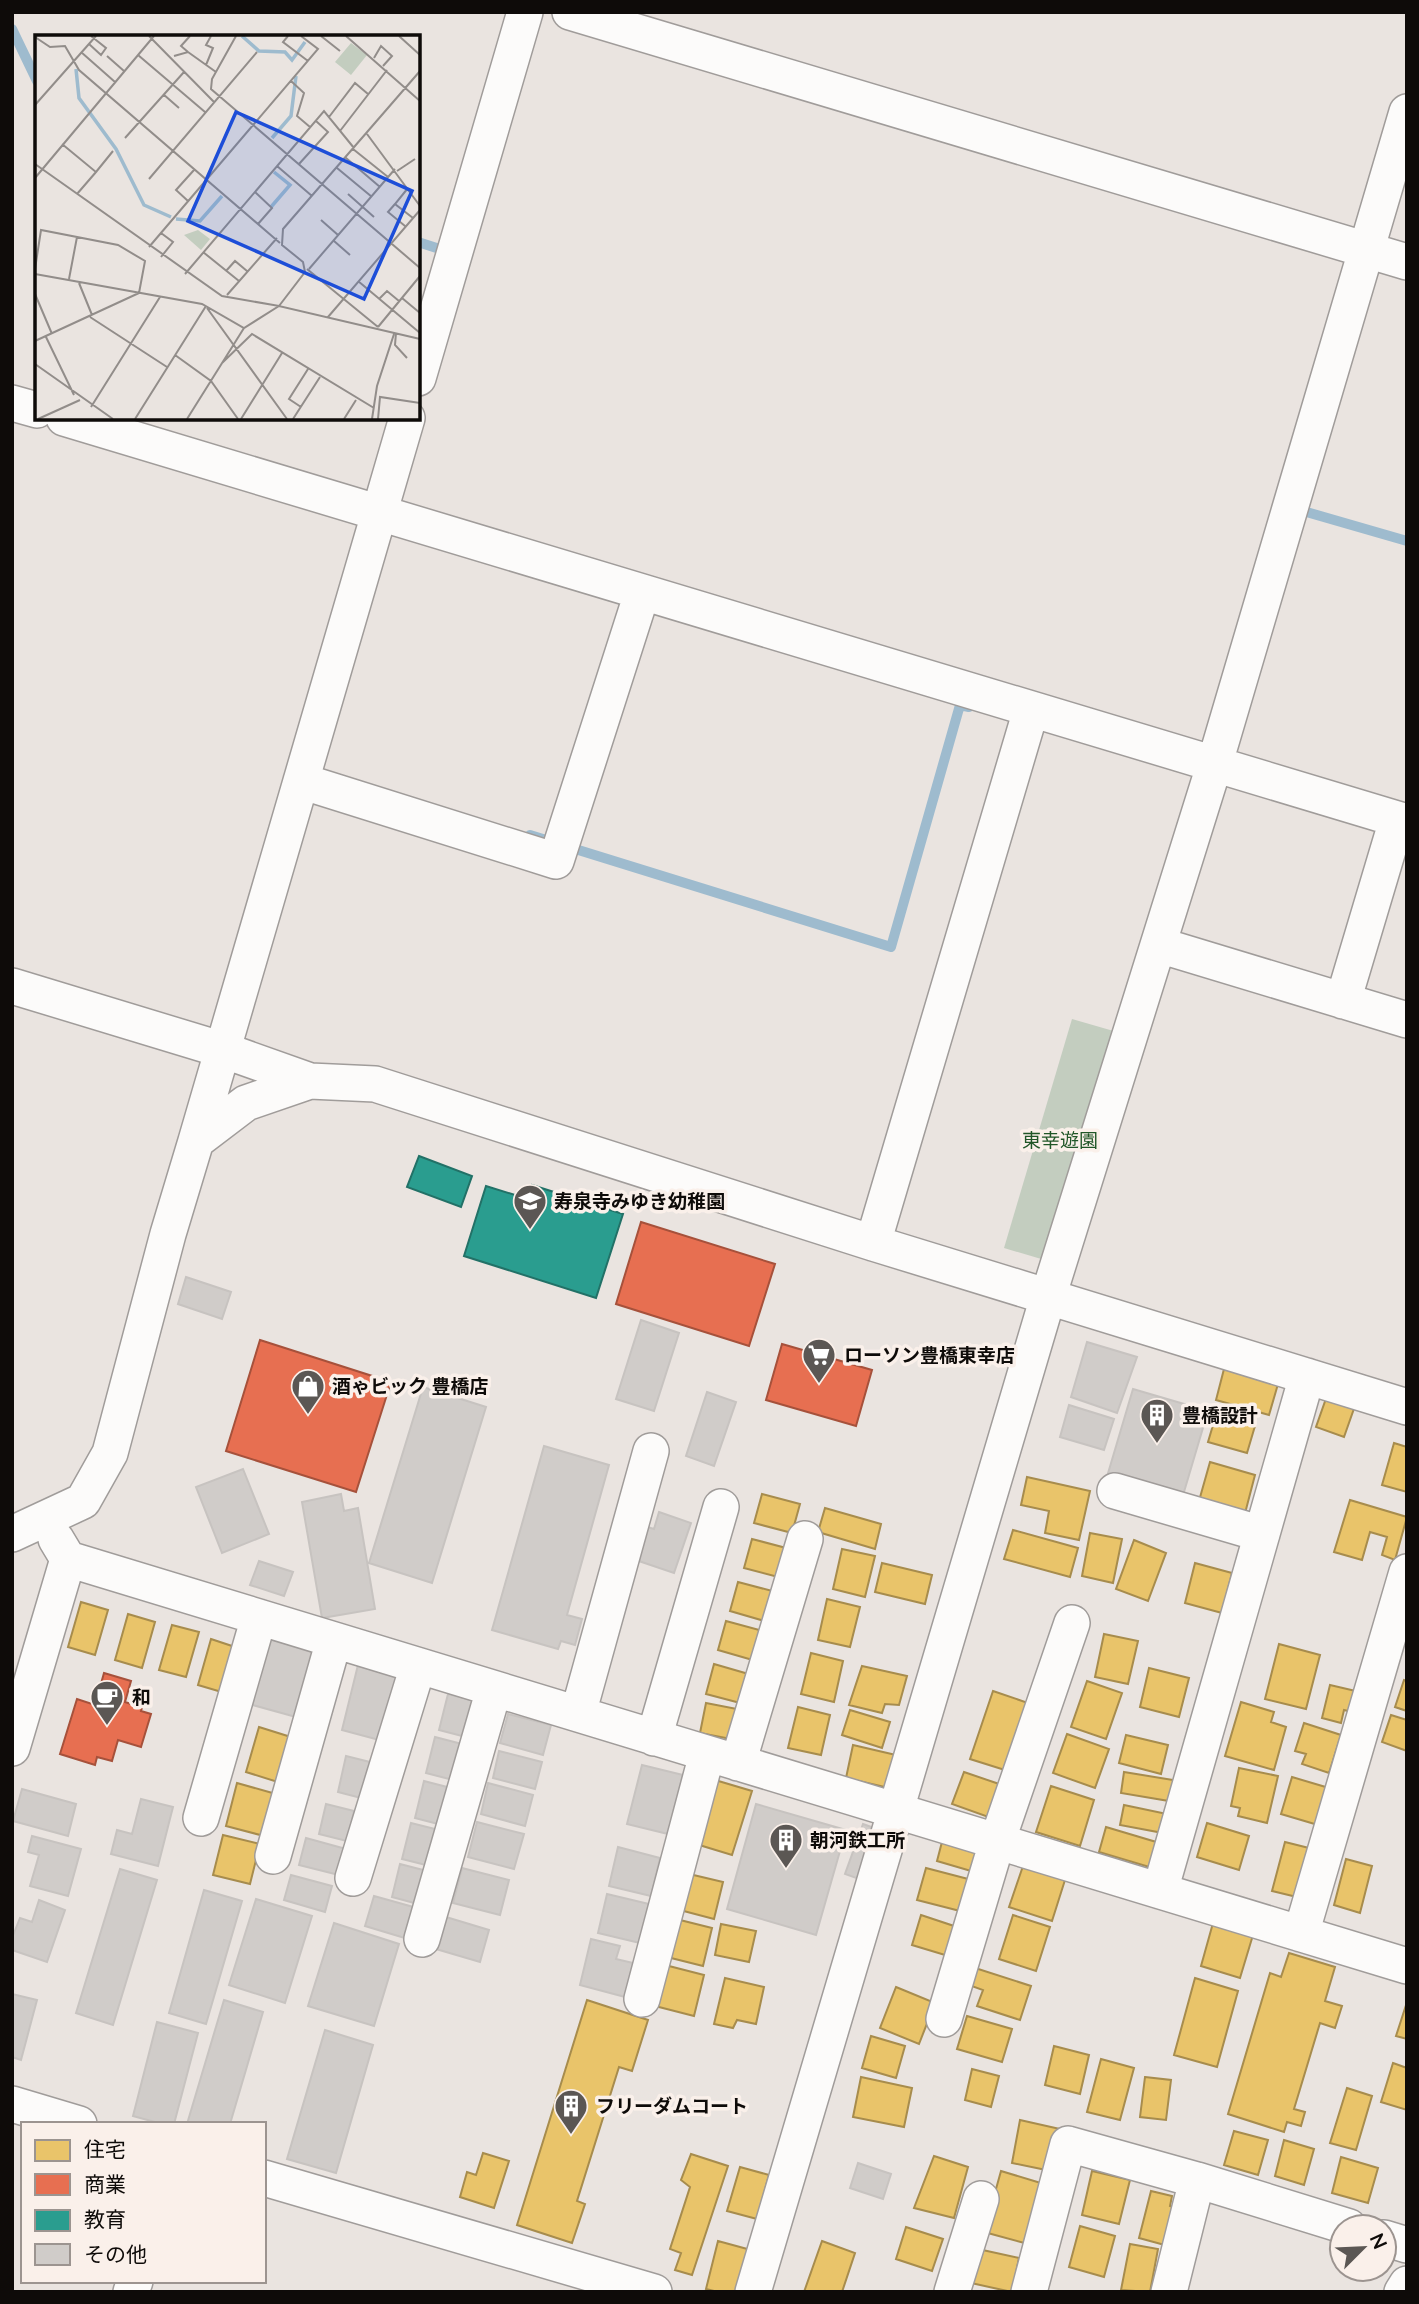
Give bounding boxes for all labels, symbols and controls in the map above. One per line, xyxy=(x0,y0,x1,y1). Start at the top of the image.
inset map xyxy=(35,35,420,420)
park label: 東幸遊園 xyxy=(1022,1128,1098,1151)
school or university icon: 寿泉寺みゆき幼稚園 xyxy=(511,1182,549,1231)
place label: 寿泉寺みゆき幼稚園 xyxy=(554,1189,725,1212)
supermarket icon: ローソン豊橋東幸店 xyxy=(800,1336,838,1385)
place label: ローソン豊橋東幸店 xyxy=(844,1343,1015,1366)
shop icon: 酒ゃビック 豊橋店 xyxy=(289,1367,327,1416)
place label: 酒ゃビック 豊橋店 xyxy=(332,1374,489,1397)
building icon: 豊橋設計 xyxy=(1138,1396,1176,1445)
place label: 豊橋設計 xyxy=(1182,1403,1258,1426)
cafe icon: 和 xyxy=(88,1678,126,1727)
place label: 和 xyxy=(132,1685,151,1708)
building icon: 朝河鉄工所 xyxy=(767,1821,805,1870)
place label: 朝河鉄工所 xyxy=(810,1828,905,1851)
building icon: フリーダムコート xyxy=(552,2087,590,2136)
place label: フリーダムコート xyxy=(596,2094,748,2117)
legend xyxy=(21,2122,266,2283)
text: 住宅 xyxy=(84,2136,126,2161)
text: 商業 xyxy=(84,2171,126,2196)
text: 教育 xyxy=(84,2206,126,2231)
north arrow xyxy=(1328,2213,1398,2283)
text: N xyxy=(1366,2230,1392,2252)
text: その他 xyxy=(84,2241,147,2266)

